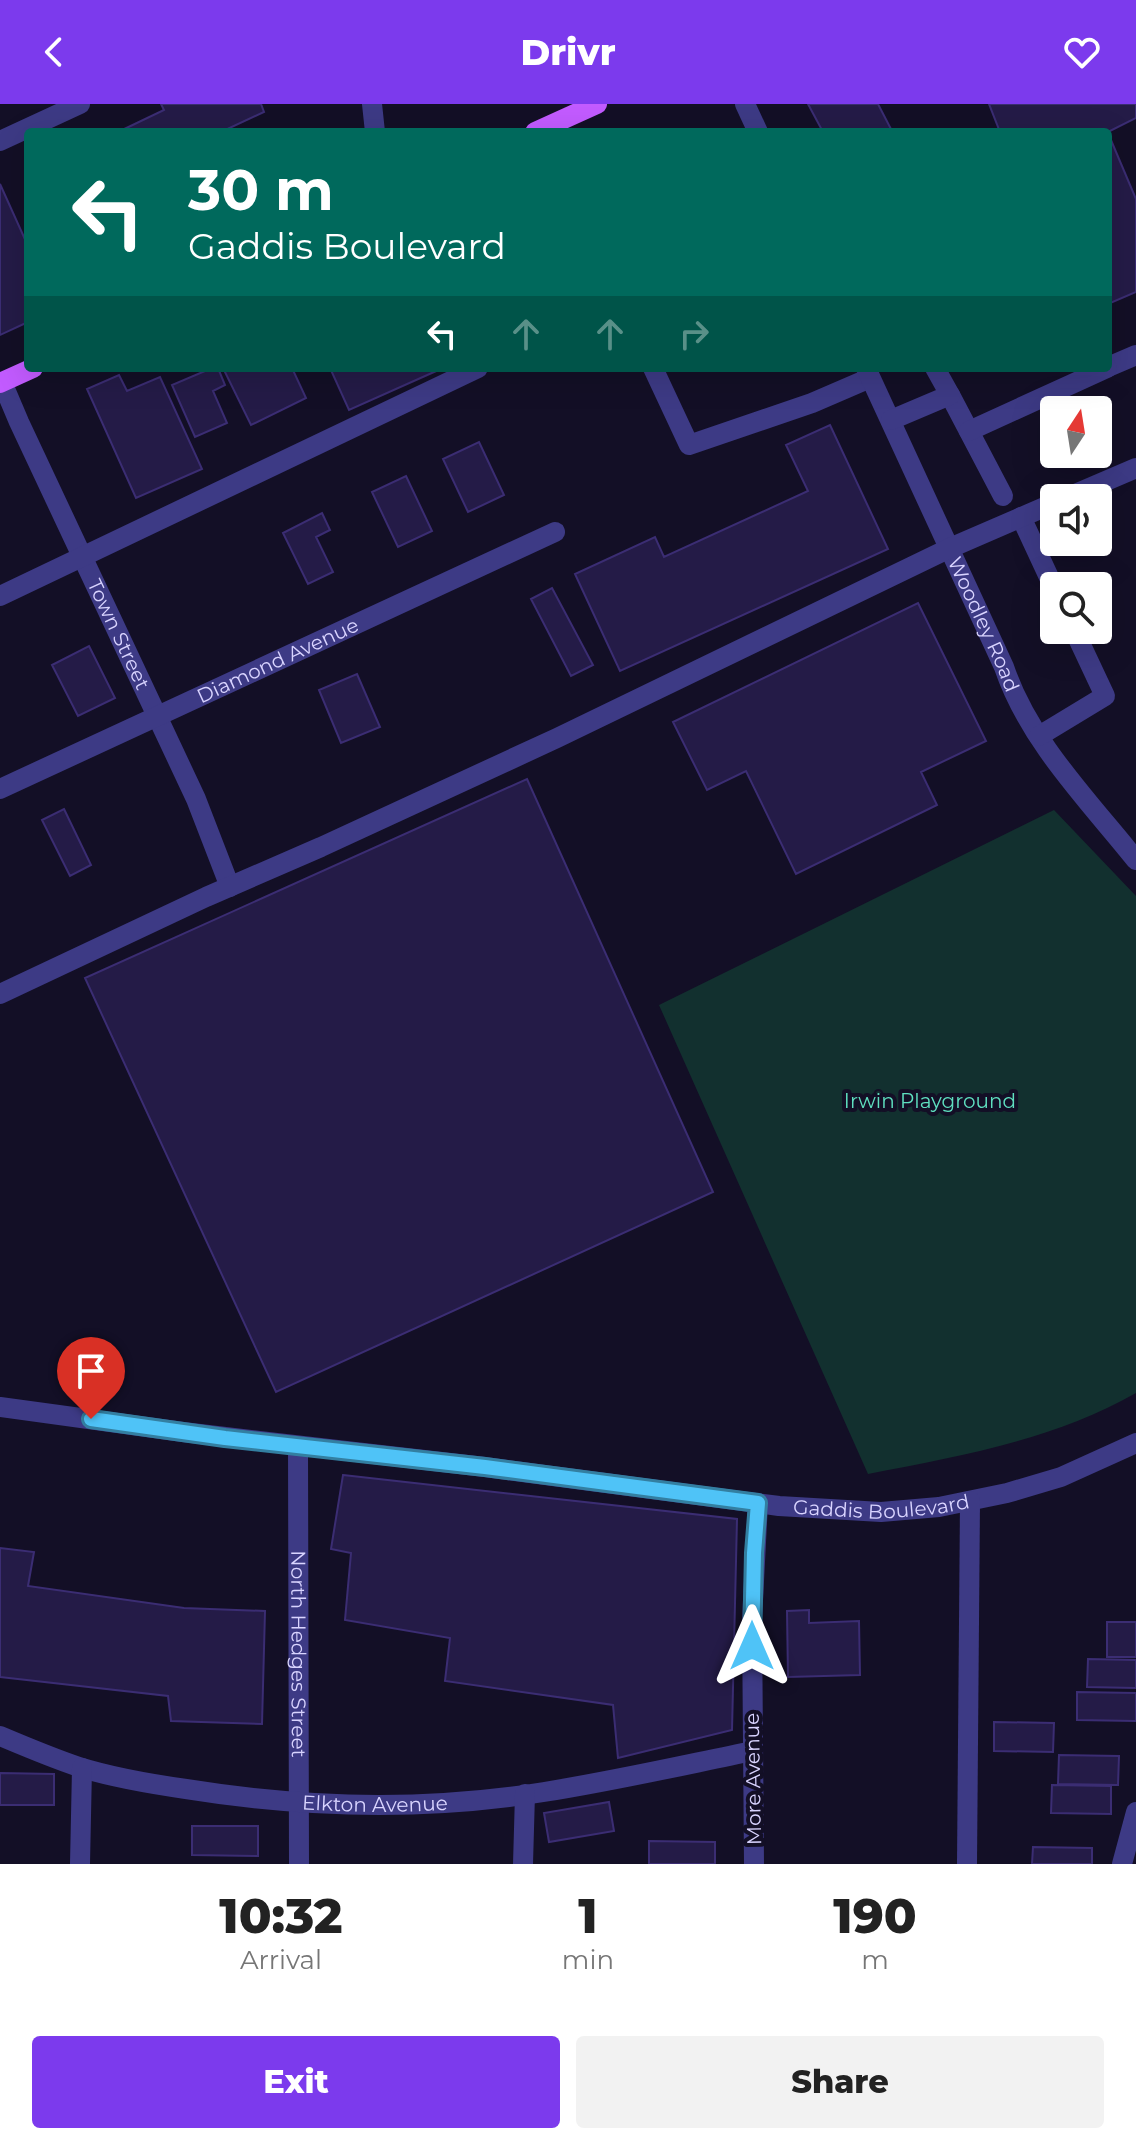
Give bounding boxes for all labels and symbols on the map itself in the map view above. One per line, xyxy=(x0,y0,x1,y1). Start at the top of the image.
north arrow xyxy=(1040,396,1112,468)
street label: Woodley Road xyxy=(943,553,1024,695)
street label: Town Street xyxy=(82,575,155,694)
street label: Diamond Avenue xyxy=(193,613,362,708)
park label: Irwin Playground xyxy=(844,1089,1016,1113)
pin xyxy=(57,1337,125,1419)
street label: Gaddis Boulevard xyxy=(793,1489,971,1524)
street label: North Hedges Street xyxy=(286,1550,311,1758)
position arrow xyxy=(710,1604,794,1688)
street label: More Avenue xyxy=(740,1713,766,1845)
street label: Elkton Avenue xyxy=(302,1790,448,1817)

